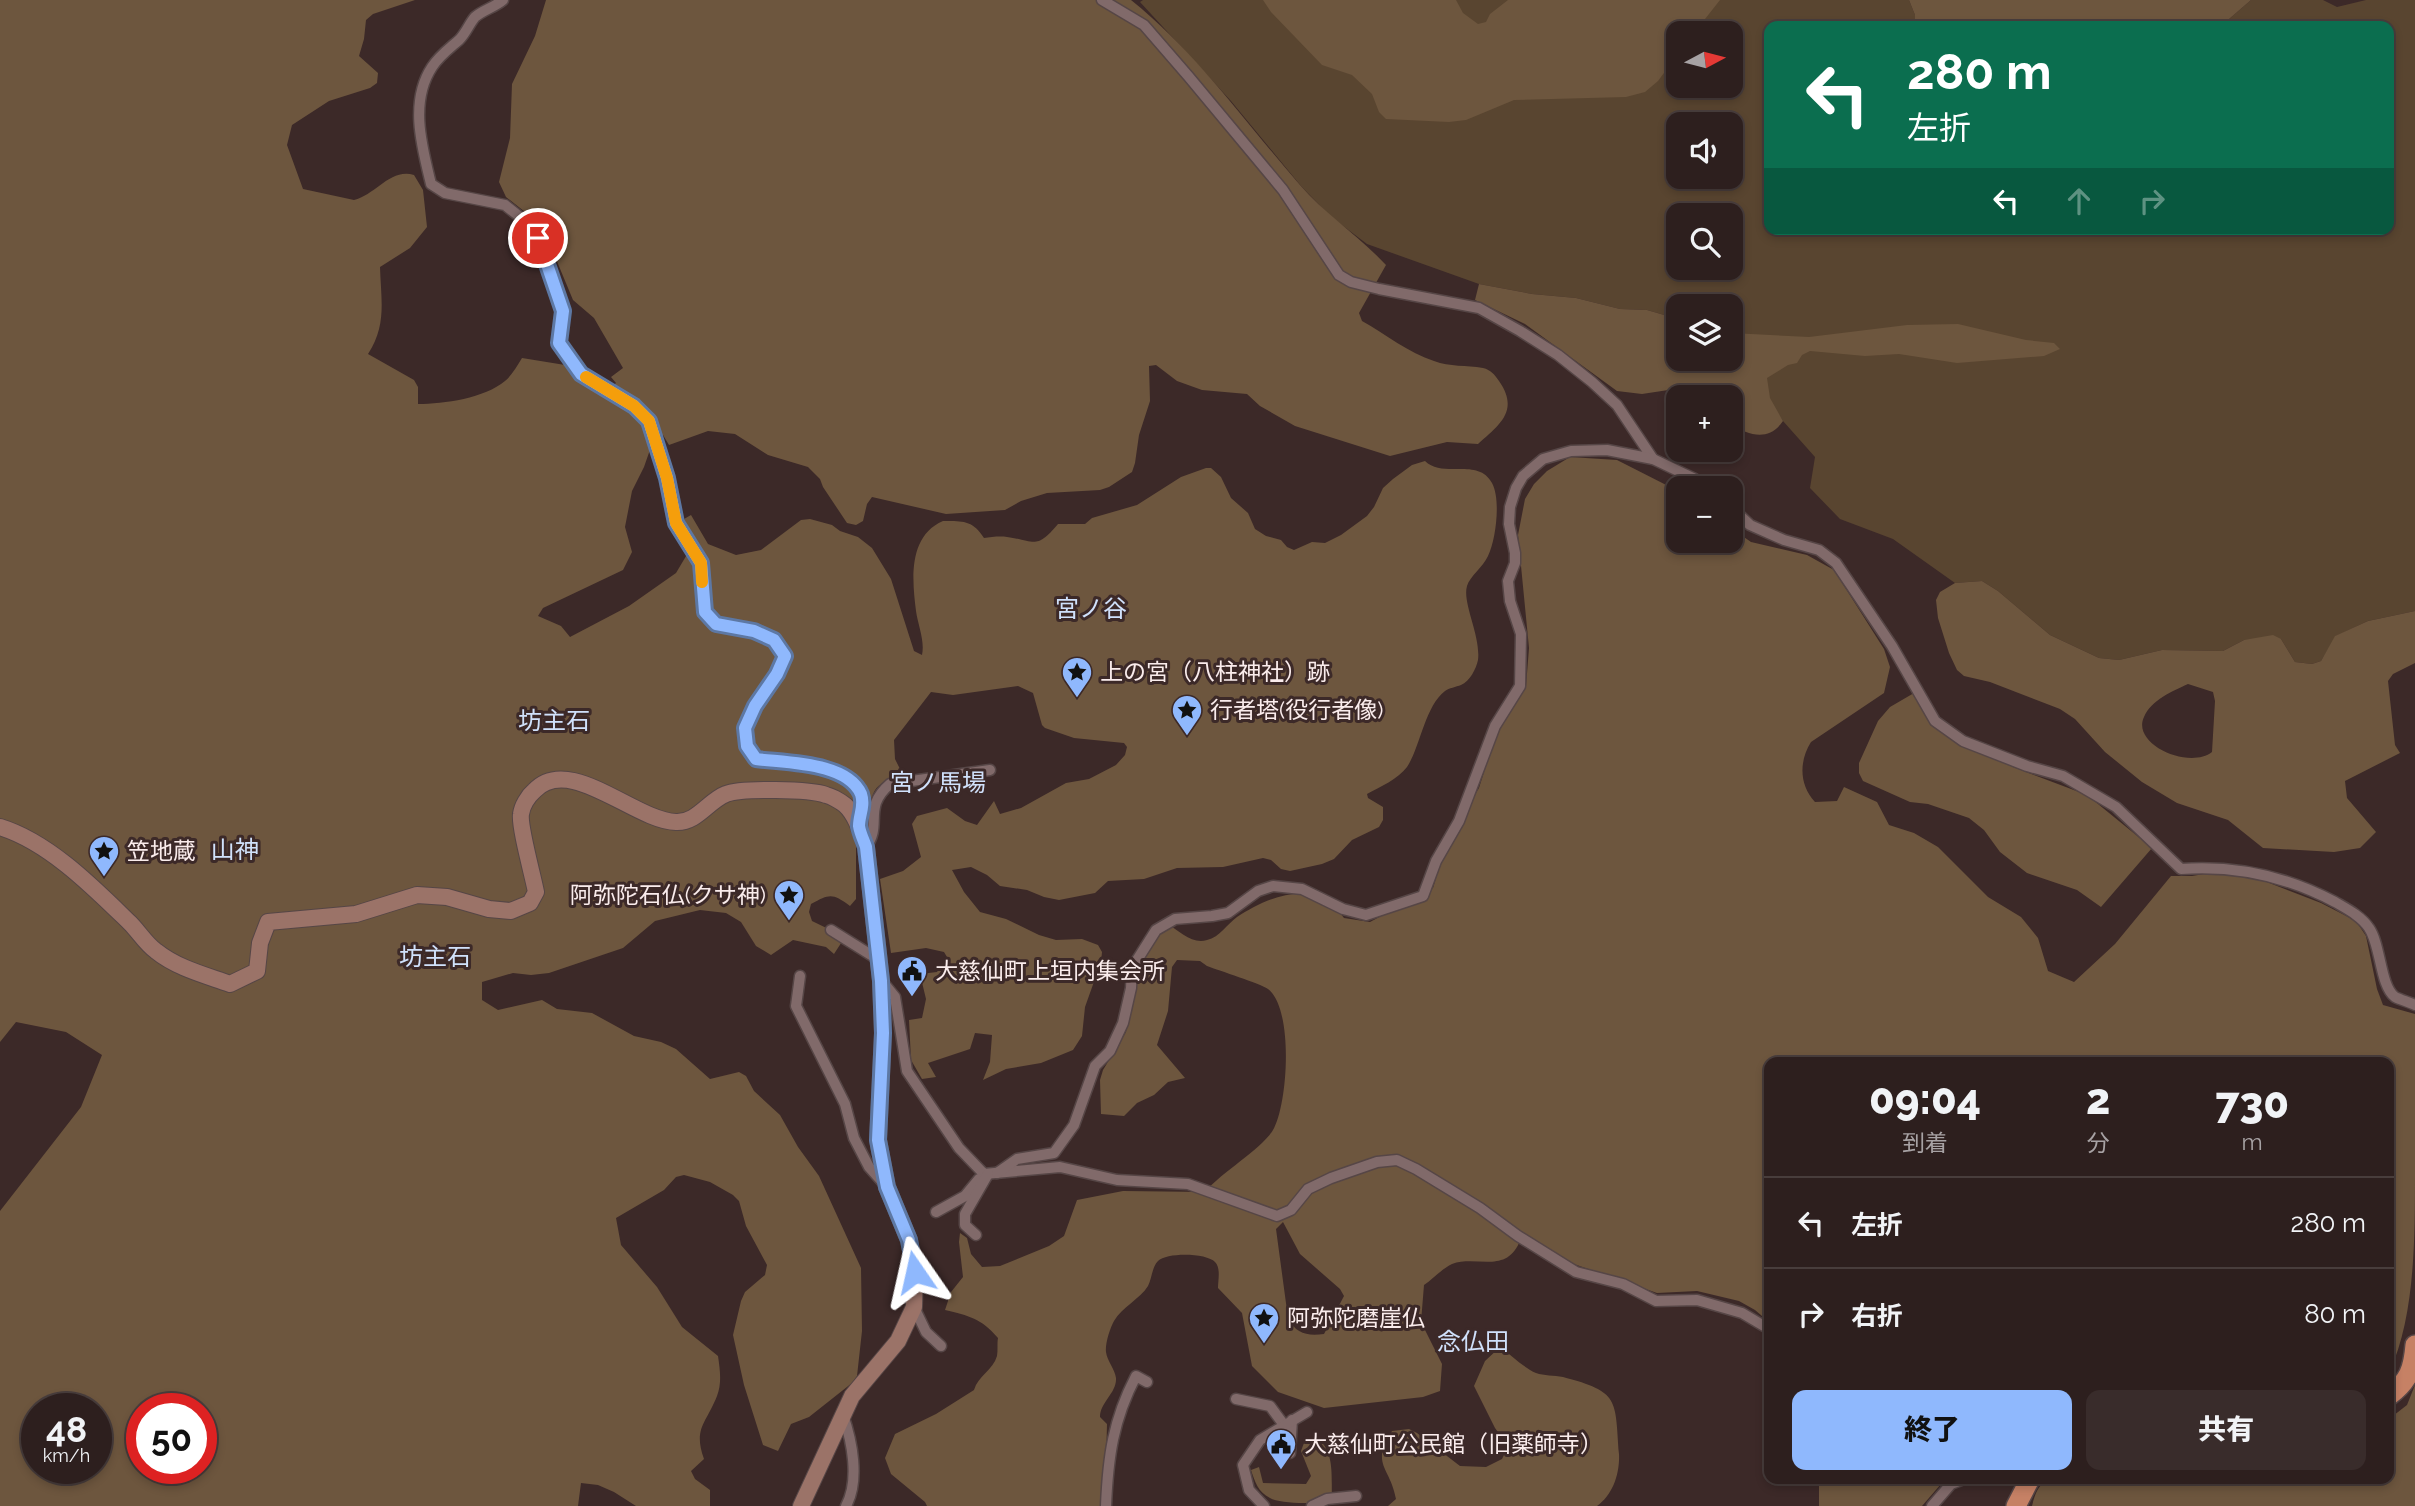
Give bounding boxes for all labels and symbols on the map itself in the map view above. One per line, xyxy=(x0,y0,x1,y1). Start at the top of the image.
north arrow xyxy=(1666,21,1743,98)
pin xyxy=(508,208,568,268)
district label: 宮ノ谷 xyxy=(1055,594,1127,623)
place icon: 上の宮（八柱神社）跡 xyxy=(1060,655,1094,699)
place label: 上の宮（八柱神社）跡 xyxy=(1100,658,1330,685)
place icon: 行者塔(役行者像) xyxy=(1170,693,1204,737)
place label: 行者塔(役行者像) xyxy=(1210,696,1383,723)
district label: 坊主石 xyxy=(518,706,590,735)
district label: 宮ノ馬場 xyxy=(890,768,986,797)
place icon: 笠地蔵 xyxy=(87,834,121,878)
district label: 山神 xyxy=(211,835,259,864)
place label: 笠地蔵 xyxy=(127,837,196,864)
place icon: 阿弥陀石仏(クサ神) xyxy=(772,878,806,922)
place label: 阿弥陀石仏(クサ神) xyxy=(570,881,766,908)
district label: 坊主石 xyxy=(399,942,471,971)
public building icon: 大慈仙町上垣内集会所 xyxy=(895,954,929,998)
place label: 大慈仙町上垣内集会所 xyxy=(935,957,1165,984)
position arrow xyxy=(878,1235,952,1309)
place icon: 阿弥陀磨崖仏 xyxy=(1247,1301,1281,1345)
place label: 阿弥陀磨崖仏 xyxy=(1287,1304,1425,1331)
district label: 念仏田 xyxy=(1437,1327,1509,1356)
speed limit sign: 50 xyxy=(126,1393,217,1484)
public building icon: 大慈仙町公民館（旧薬師寺） xyxy=(1264,1427,1298,1471)
place label: 大慈仙町公民館（旧薬師寺） xyxy=(1304,1430,1603,1457)

